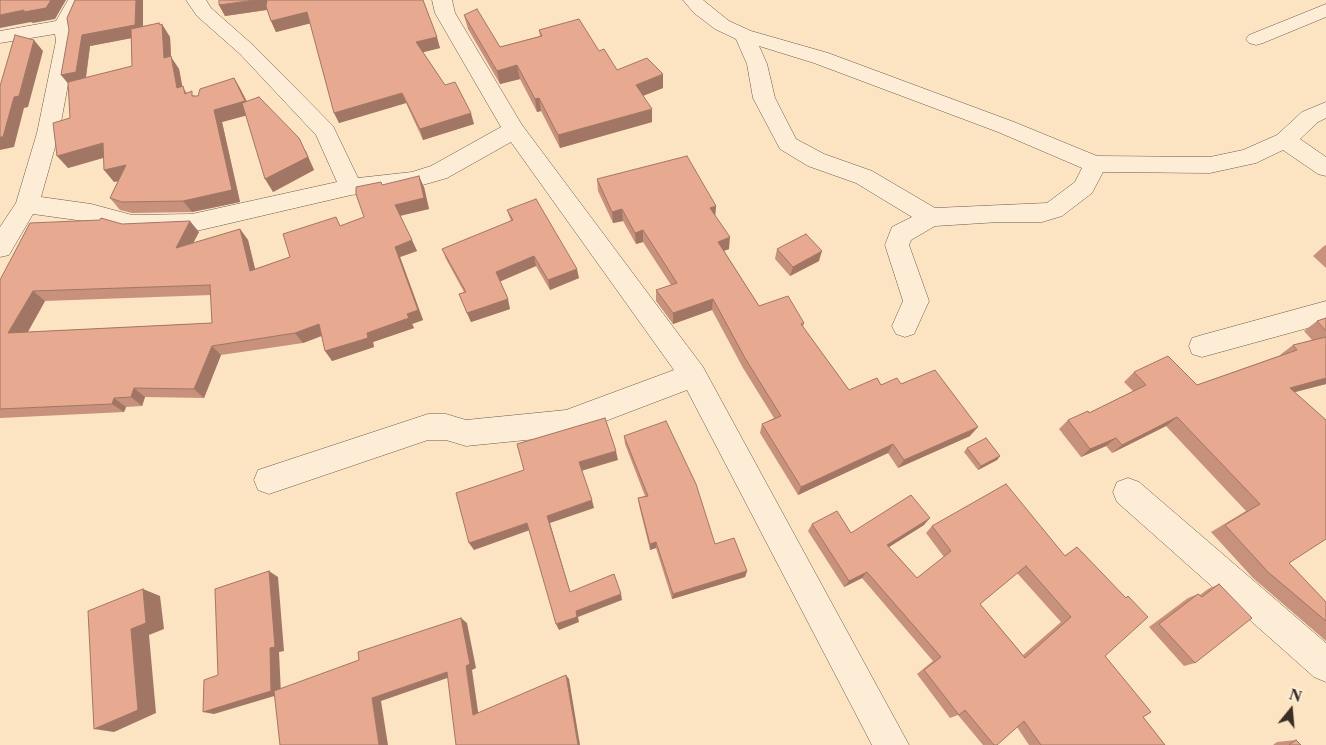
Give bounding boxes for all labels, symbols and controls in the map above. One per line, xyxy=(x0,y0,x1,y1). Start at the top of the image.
north arrow xyxy=(1266,685,1316,735)
text: N xyxy=(1287,685,1304,706)

